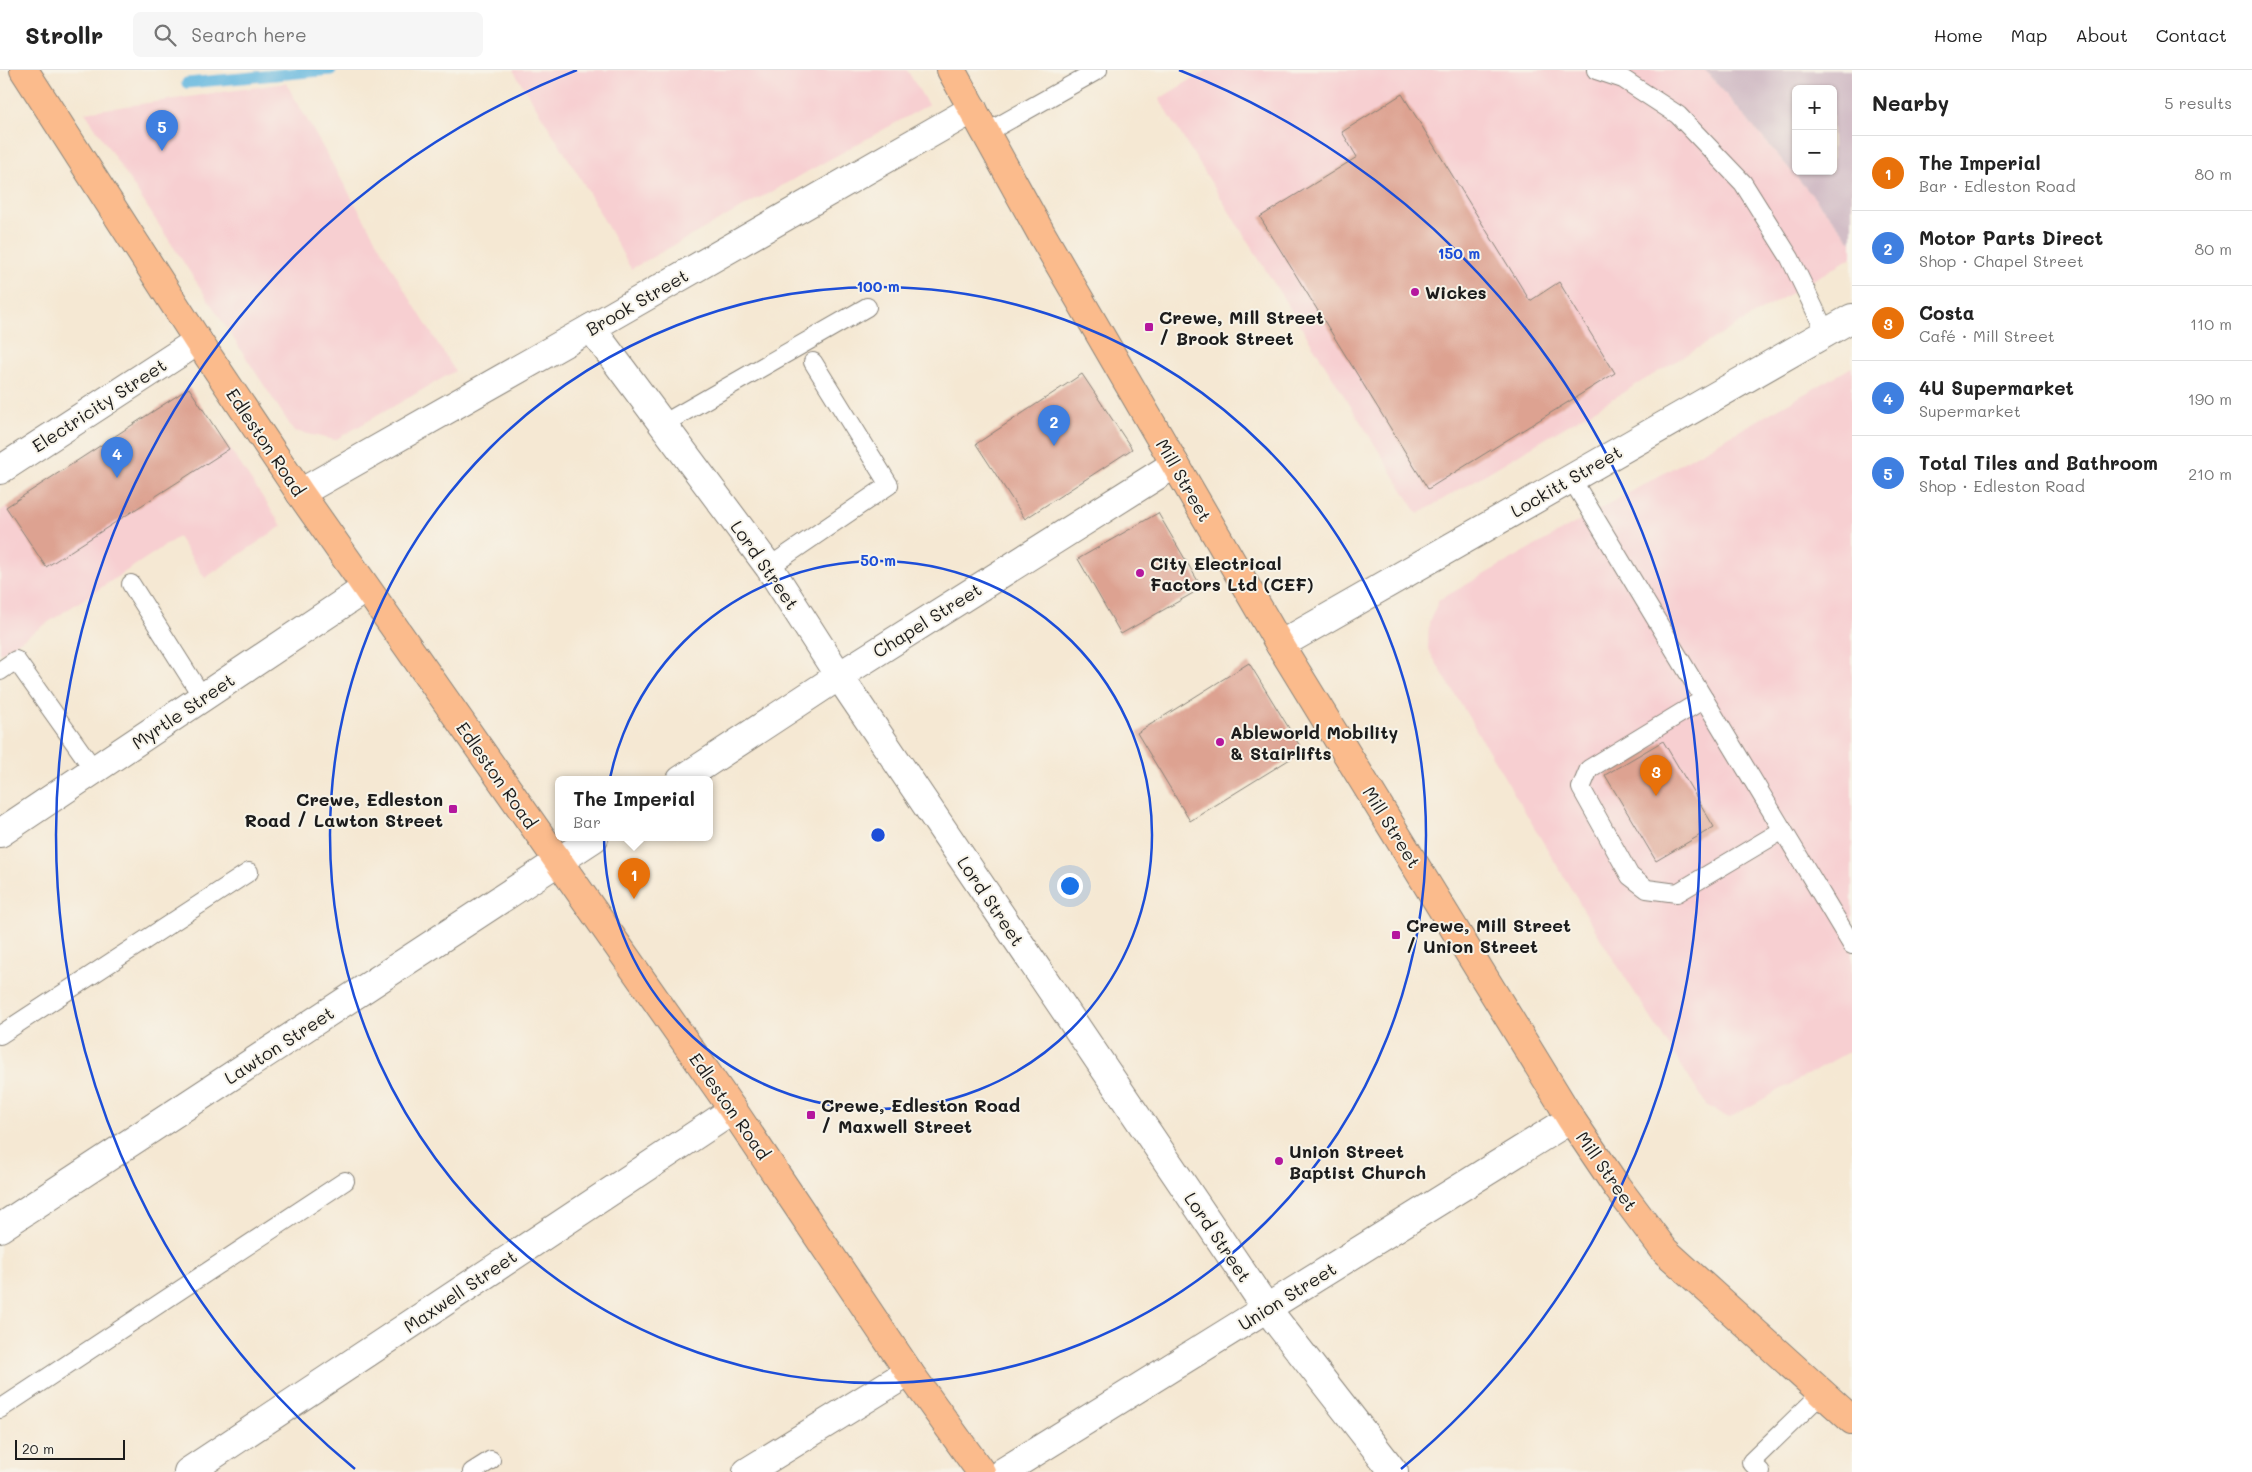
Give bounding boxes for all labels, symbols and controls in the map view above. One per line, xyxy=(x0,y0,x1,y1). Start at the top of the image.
search box xyxy=(133,12,483,57)
text: Strollr xyxy=(25,19,103,50)
icon: search xyxy=(151,21,179,49)
text: Search here xyxy=(191,22,307,47)
text: Home xyxy=(1934,23,1983,47)
text: Map xyxy=(2011,23,2047,47)
text: About xyxy=(2075,23,2128,47)
text: Contact xyxy=(2156,23,2227,47)
map controls xyxy=(1792,85,1837,175)
button: + xyxy=(1792,85,1837,130)
text: Nearby xyxy=(1872,89,1949,116)
text: 5 results xyxy=(2164,92,2232,113)
pin: 5 xyxy=(146,110,178,151)
button: − xyxy=(1792,130,1837,175)
text: The Imperial xyxy=(1919,150,2041,175)
text: 1 xyxy=(1884,163,1892,184)
text: 80 m xyxy=(2195,163,2232,184)
text: Bar · Edleston Road xyxy=(1919,175,2076,196)
text: Motor Parts Direct xyxy=(1919,225,2103,250)
text: 2 xyxy=(1884,238,1892,259)
text: 80 m xyxy=(2195,238,2232,259)
text: 150 m xyxy=(1438,243,1480,263)
text: Shop · Chapel Street xyxy=(1919,250,2084,271)
street label: Brook Street xyxy=(582,263,692,341)
text: 100 m xyxy=(856,276,900,296)
place label: Wickes xyxy=(1425,280,1487,304)
marker: Wickes xyxy=(1409,286,1421,298)
text: Costa xyxy=(1919,300,1974,325)
place label: Crewe, Mill Street / Brook Street xyxy=(1159,305,1324,350)
text: 3 xyxy=(1883,313,1893,334)
text: 110 m xyxy=(2190,313,2232,334)
marker: Crewe, Mill Street / Brook Street xyxy=(1143,321,1155,333)
text: Café · Mill Street xyxy=(1919,325,2055,346)
street label: Electricity Street xyxy=(27,353,171,457)
text: 4U Supermarket xyxy=(1919,375,2074,400)
street label: Edleston Road xyxy=(221,383,311,501)
text: 4 xyxy=(1883,388,1893,409)
text: 190 m xyxy=(2188,388,2232,409)
text: Supermarket xyxy=(1919,400,2021,421)
pin: 2 xyxy=(1038,405,1070,446)
street label: Mill Street xyxy=(1151,434,1217,526)
pin: 4 xyxy=(101,437,133,478)
street label: Lockitt Street xyxy=(1506,439,1626,523)
text: Total Tiles and Bathroom xyxy=(1919,450,2158,475)
text: 5 xyxy=(1883,463,1893,484)
text: 210 m xyxy=(2188,463,2232,484)
text: Shop · Edleston Road xyxy=(1919,475,2085,496)
street label: Lord Street xyxy=(725,516,805,614)
text: 50 m xyxy=(860,550,896,570)
place label: City Electrical Factors Ltd (CEF) xyxy=(1150,551,1314,596)
marker: City Electrical Factors Ltd (CEF) xyxy=(1134,567,1146,579)
street label: Chapel Street xyxy=(868,577,986,663)
street label: Myrtle Street xyxy=(127,668,239,754)
street label: Edleston Road xyxy=(451,717,543,833)
place label: Ableworld Mobility & Stairlifts xyxy=(1230,720,1398,765)
marker: Ableworld Mobility & Stairlifts xyxy=(1214,736,1226,748)
pin: 3 xyxy=(1640,755,1672,796)
popup xyxy=(555,776,713,841)
street label: Mill Street xyxy=(1357,782,1427,872)
text: The Imperial xyxy=(573,786,695,811)
place label: Crewe, Edleston Road / Lawton Street xyxy=(245,787,443,832)
marker: Crewe, Edleston Road / Lawton Street xyxy=(447,803,459,815)
text: Bar xyxy=(573,811,601,832)
centre of rings xyxy=(869,826,887,844)
street label: Lord Street xyxy=(952,851,1030,951)
pin: 1 xyxy=(618,858,650,899)
your location xyxy=(1057,873,1083,899)
place label: Crewe, Mill Street / Union Street xyxy=(1406,913,1571,958)
marker: Crewe, Mill Street / Union Street xyxy=(1390,929,1402,941)
street label: Lawton Street xyxy=(220,1001,338,1089)
street label: Edleston Road xyxy=(684,1048,776,1164)
place label: Crewe, Edleston Road / Maxwell Street xyxy=(821,1093,1020,1138)
marker: Crewe, Edleston Road / Maxwell Street xyxy=(805,1109,817,1121)
street label: Mill Street xyxy=(1571,1126,1643,1216)
place label: Union Street Baptist Church xyxy=(1289,1139,1426,1184)
marker: Union Street Baptist Church xyxy=(1273,1155,1285,1167)
street label: Lord Street xyxy=(1179,1187,1257,1287)
street label: Maxwell Street xyxy=(399,1244,521,1338)
street label: Union Street xyxy=(1233,1256,1341,1336)
scale bar xyxy=(15,1437,125,1460)
text: 20 m xyxy=(22,1439,54,1458)

